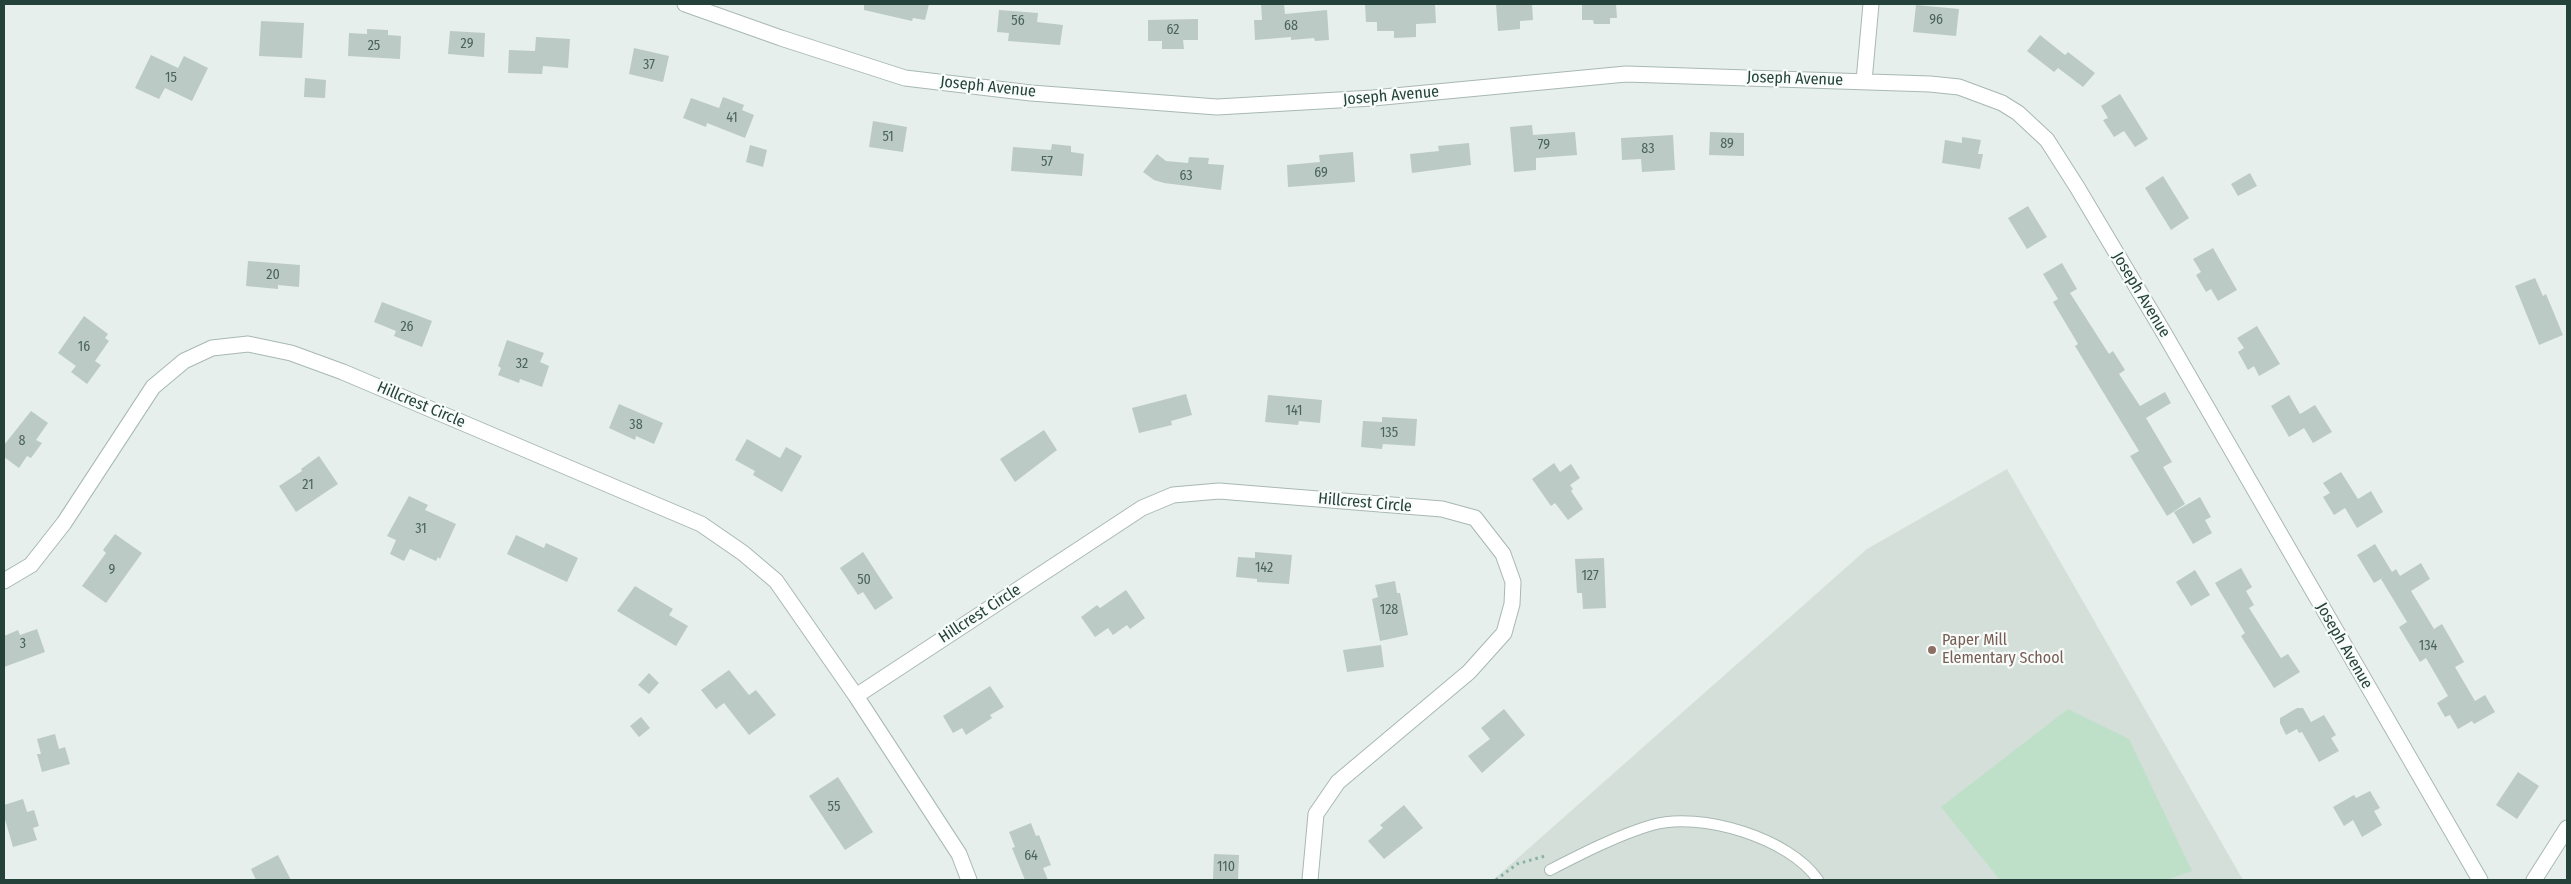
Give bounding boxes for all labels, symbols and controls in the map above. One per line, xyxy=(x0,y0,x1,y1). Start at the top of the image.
house number: 96 xyxy=(1929,12,1943,28)
house number: 56 xyxy=(1011,13,1025,29)
house number: 68 xyxy=(1284,18,1298,34)
house number: 62 xyxy=(1167,22,1179,38)
house number: 29 xyxy=(461,36,473,52)
house number: 25 xyxy=(368,38,380,54)
house number: 37 xyxy=(643,57,655,73)
street label: Joseph Avenue xyxy=(1747,68,1843,90)
house number: 15 xyxy=(165,70,177,86)
street label: Joseph Avenue xyxy=(939,72,1037,102)
street label: Joseph Avenue xyxy=(1342,82,1440,110)
house number: 41 xyxy=(726,110,738,126)
house number: 51 xyxy=(882,129,894,145)
house number: 89 xyxy=(1720,136,1734,152)
house number: 79 xyxy=(1538,137,1550,153)
house number: 83 xyxy=(1641,141,1655,157)
house number: 57 xyxy=(1041,154,1053,170)
house number: 69 xyxy=(1314,165,1328,181)
house number: 63 xyxy=(1179,168,1193,184)
street label: Joseph Avenue xyxy=(2108,249,2174,341)
house number: 20 xyxy=(266,267,280,283)
house number: 26 xyxy=(400,319,414,335)
house number: 16 xyxy=(78,339,90,355)
house number: 32 xyxy=(516,356,528,372)
street label: Hillcrest Circle xyxy=(374,378,468,432)
house number: 141 xyxy=(1286,403,1302,419)
house number: 38 xyxy=(629,417,643,433)
house number: 135 xyxy=(1380,425,1398,441)
house number: 8 xyxy=(19,433,25,449)
house number: 21 xyxy=(302,477,314,493)
street label: Hillcrest Circle xyxy=(1317,489,1413,517)
house number: 31 xyxy=(415,521,427,537)
house number: 142 xyxy=(1255,560,1273,576)
house number: 9 xyxy=(109,562,115,578)
house number: 127 xyxy=(1581,568,1599,584)
house number: 50 xyxy=(857,572,871,588)
street label: Hillcrest Circle xyxy=(935,580,1025,648)
street label: Joseph Avenue xyxy=(2312,599,2376,693)
house number: 128 xyxy=(1380,602,1398,618)
place label: Paper Mill Elementary School xyxy=(1942,631,2064,669)
house number: 3 xyxy=(20,636,26,652)
house number: 134 xyxy=(2419,638,2437,654)
marker: Paper Mill Elementary School xyxy=(1926,644,1938,656)
house number: 55 xyxy=(828,799,840,815)
house number: 64 xyxy=(1024,848,1038,864)
house number: 110 xyxy=(1217,859,1235,875)

